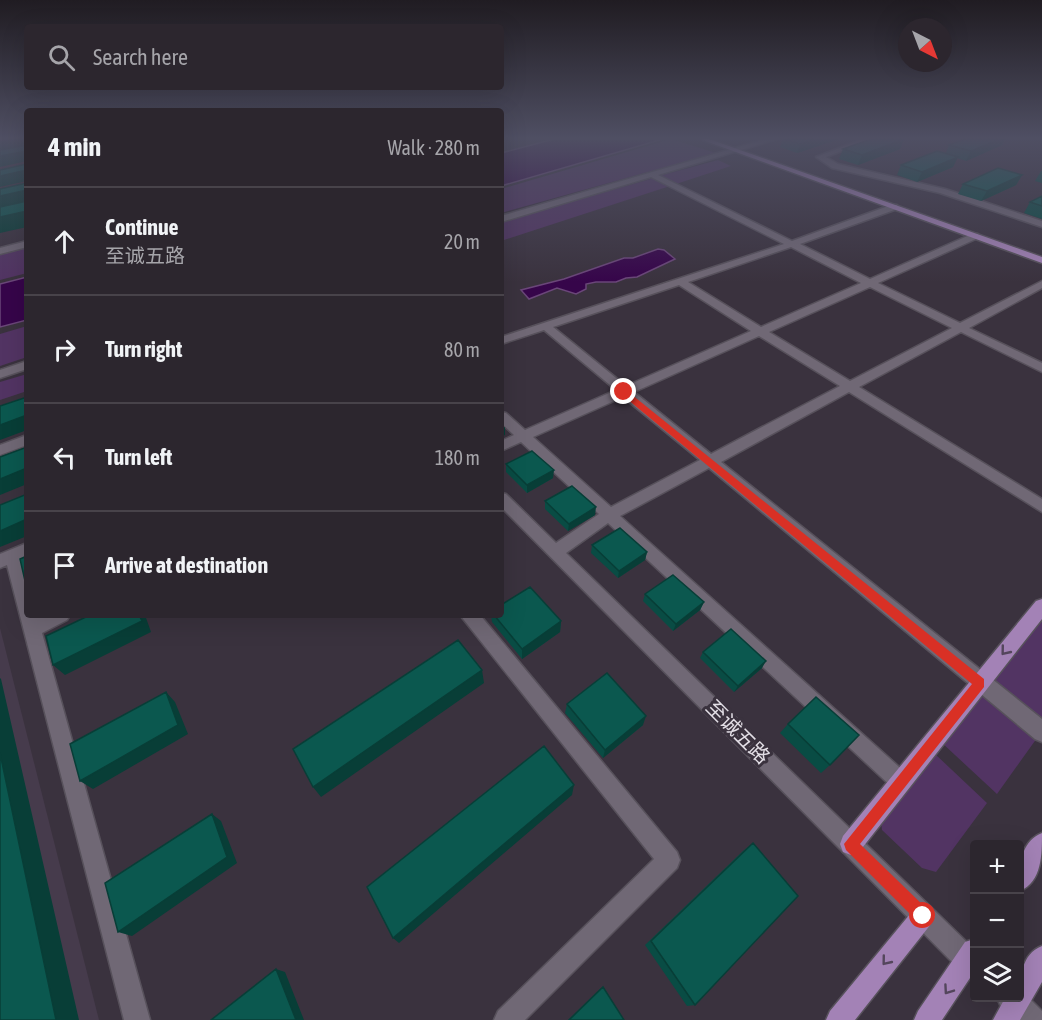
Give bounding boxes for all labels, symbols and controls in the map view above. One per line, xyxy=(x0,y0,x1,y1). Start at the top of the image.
north arrow xyxy=(898,18,952,72)
search box xyxy=(24,24,504,90)
icon: search xyxy=(45,41,78,74)
text: Search here xyxy=(93,44,188,70)
text: 4 min xyxy=(48,132,101,162)
text: Walk · 280 m xyxy=(388,136,480,159)
text: Continue xyxy=(105,214,179,240)
icon: ahead xyxy=(48,225,81,258)
text: 20 m xyxy=(444,230,480,253)
text: 至诚五路 xyxy=(105,244,185,267)
icon: right xyxy=(48,333,81,366)
text: Turn right xyxy=(105,336,182,362)
text: 80 m xyxy=(444,338,480,361)
route end xyxy=(610,378,636,404)
icon: left xyxy=(48,441,81,474)
text: Turn left xyxy=(105,444,172,470)
text: 180 m xyxy=(435,446,480,469)
icon: arrive xyxy=(48,549,81,582)
text: Arrive at destination xyxy=(105,552,268,578)
one-way arrow xyxy=(1002,645,1013,656)
street label: 至诚五路 xyxy=(702,695,775,768)
map controls xyxy=(970,840,1024,1002)
button: + xyxy=(970,840,1024,894)
button: − xyxy=(970,894,1024,948)
route start xyxy=(909,902,935,928)
button: layers xyxy=(970,948,1024,1002)
one-way arrow xyxy=(883,955,894,966)
one-way arrow xyxy=(944,984,955,995)

